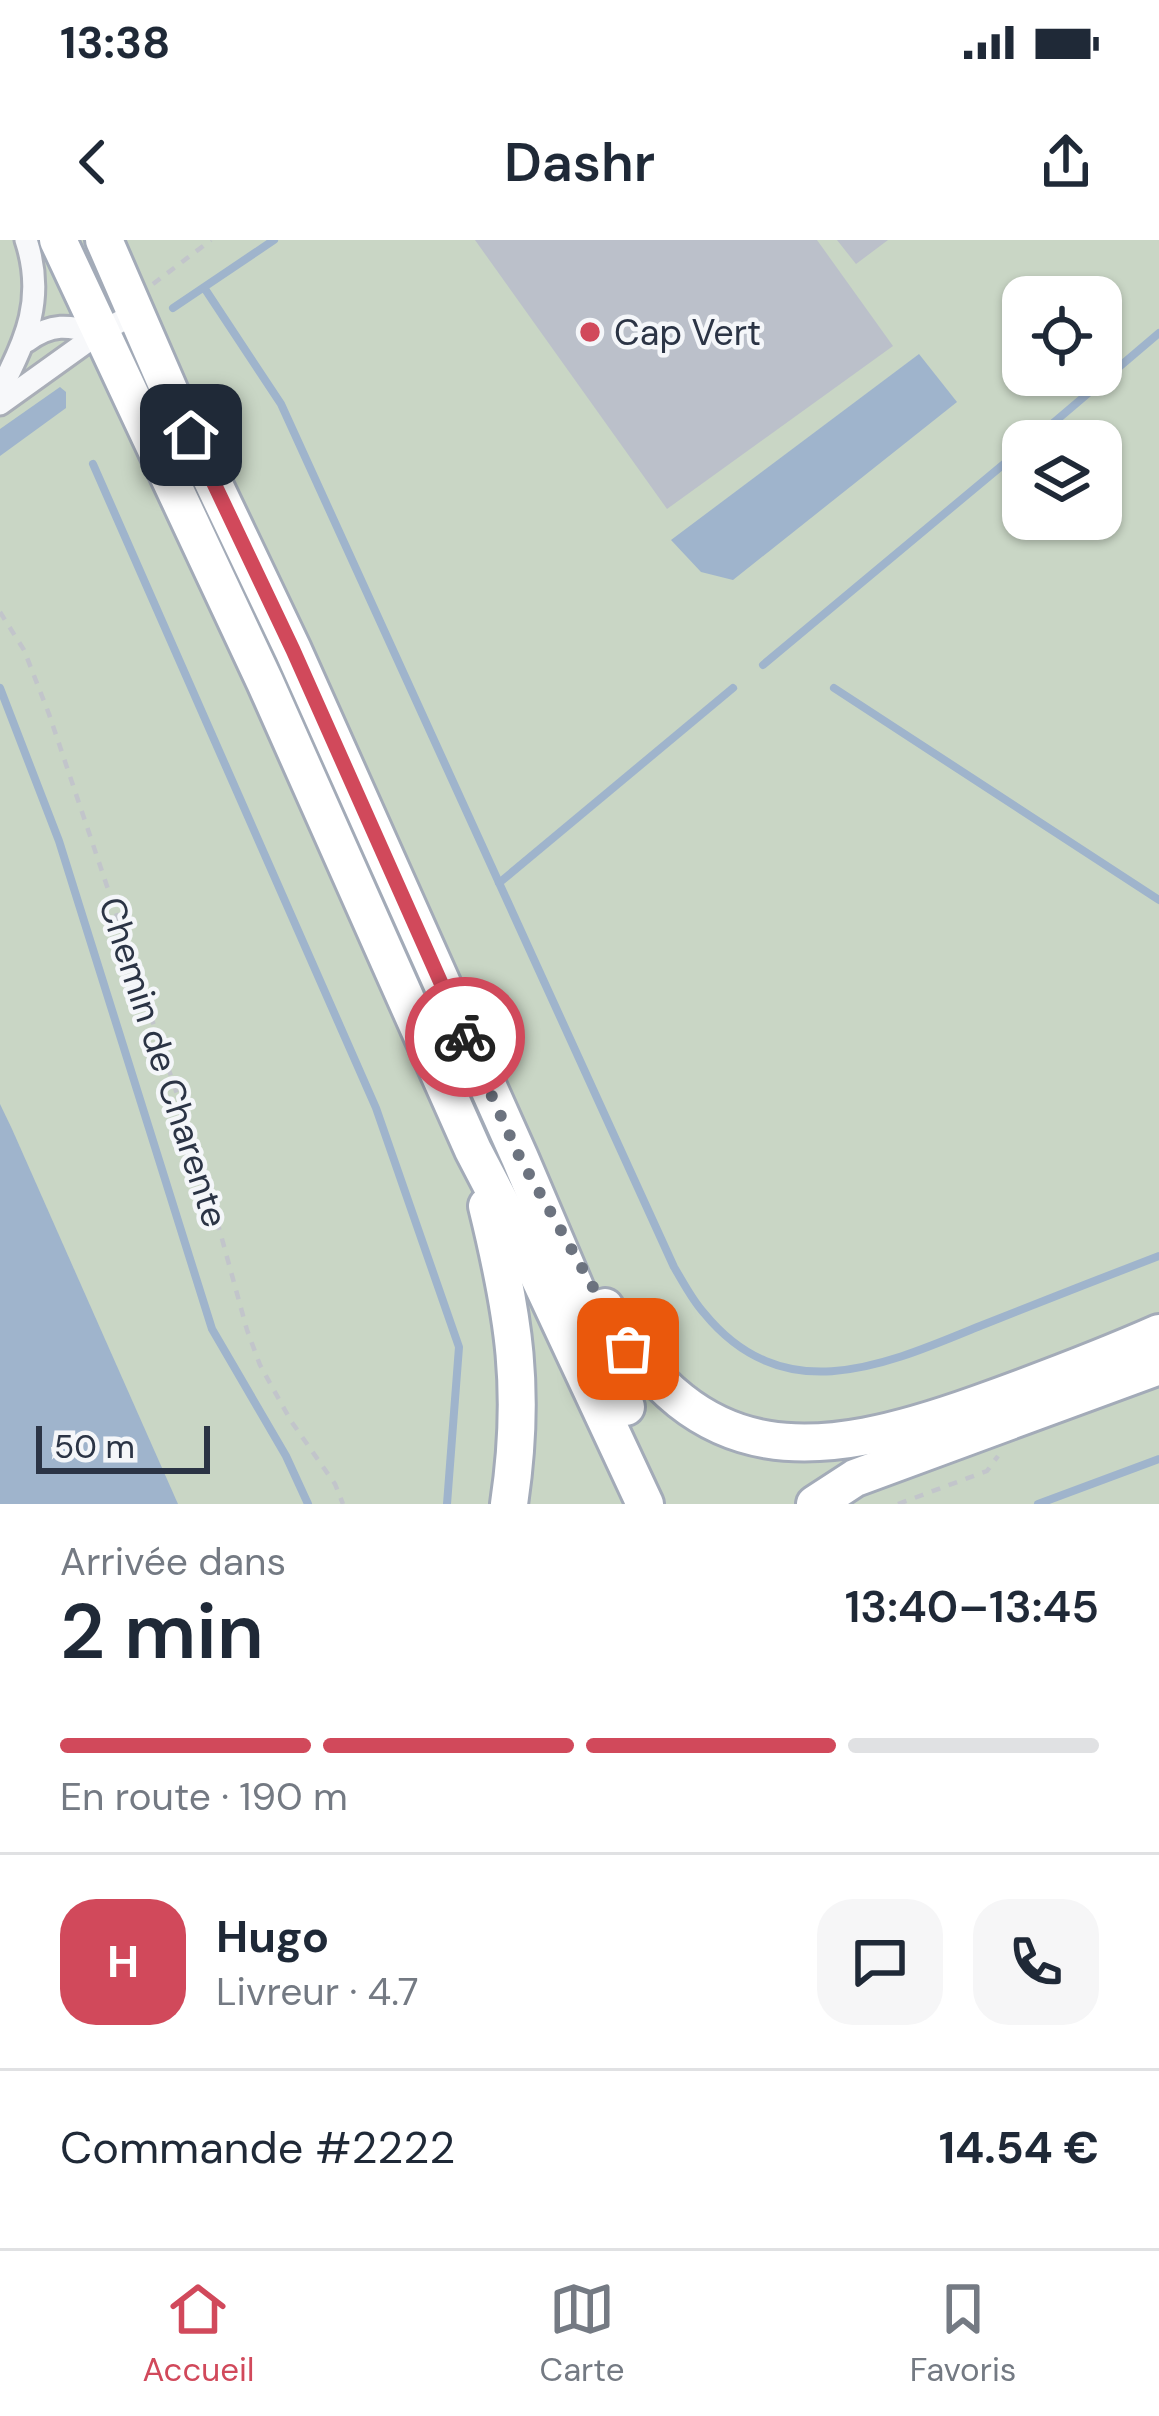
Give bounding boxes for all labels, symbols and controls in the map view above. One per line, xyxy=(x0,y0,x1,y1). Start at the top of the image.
text: 13:38 xyxy=(60,13,171,72)
text: Dashr xyxy=(504,127,655,198)
icon: back xyxy=(60,129,126,195)
icon: share xyxy=(1033,129,1099,195)
map controls xyxy=(1002,276,1122,540)
button: locate xyxy=(1002,276,1122,396)
place label: Cap Vert xyxy=(614,309,761,356)
marker: Cap Vert xyxy=(577,319,603,345)
pin xyxy=(140,384,242,486)
icon: home xyxy=(158,402,224,468)
button: layers xyxy=(1002,420,1122,540)
street label: Chemin de Charente xyxy=(88,891,239,1233)
courier xyxy=(405,977,525,1097)
icon: bike xyxy=(432,1004,498,1070)
pin xyxy=(577,1298,679,1400)
icon: bag xyxy=(595,1316,661,1382)
scale bar xyxy=(36,1420,210,1473)
text: 50 m xyxy=(54,1425,135,1468)
text: Arrivée dans xyxy=(60,1536,286,1587)
text: 13:40–13:45 xyxy=(845,1577,1099,1636)
text: 2 min xyxy=(60,1581,264,1682)
text: En route · 190 m xyxy=(60,1771,348,1822)
button: chat xyxy=(817,1899,943,2025)
button: phone xyxy=(973,1899,1099,2025)
text: Hugo xyxy=(216,1907,329,1966)
text: H xyxy=(107,1932,139,1991)
text: Livreur · 4.7 xyxy=(216,1966,419,2017)
text: Commande #2222 xyxy=(60,2118,455,2177)
text: 14.54 € xyxy=(939,2118,1099,2177)
tab: Accueil xyxy=(143,2276,254,2391)
tab: Carte xyxy=(539,2276,625,2391)
tab: Favoris xyxy=(910,2276,1016,2391)

